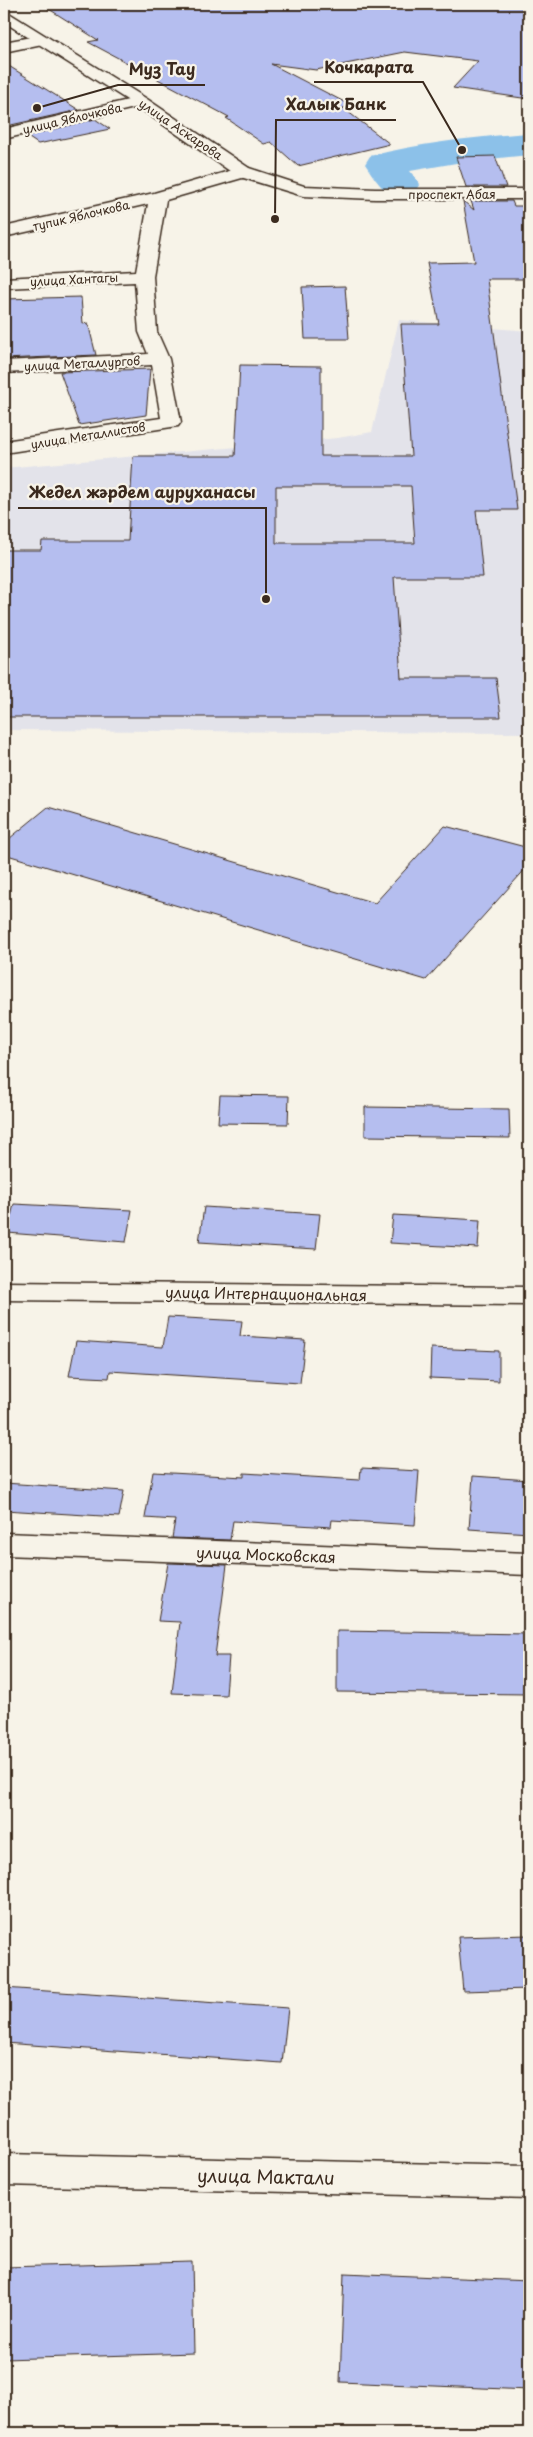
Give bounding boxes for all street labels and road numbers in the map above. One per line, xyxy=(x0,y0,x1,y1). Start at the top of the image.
street label: улица Аскарова xyxy=(136,94,227,164)
street label: улица Яблочкова xyxy=(21,98,124,138)
street label: проспект Абая xyxy=(408,185,496,203)
street label: тупик Яблочкова xyxy=(31,195,132,235)
street label: улица Хантагы xyxy=(29,268,119,290)
street label: улица Металлургов xyxy=(23,351,141,375)
street label: улица Металлистов xyxy=(29,417,147,453)
street label: улица Интернациональная xyxy=(165,1280,367,1306)
street label: улица Московская xyxy=(196,1540,336,1568)
street label: улица Мактали xyxy=(197,2161,335,2191)

